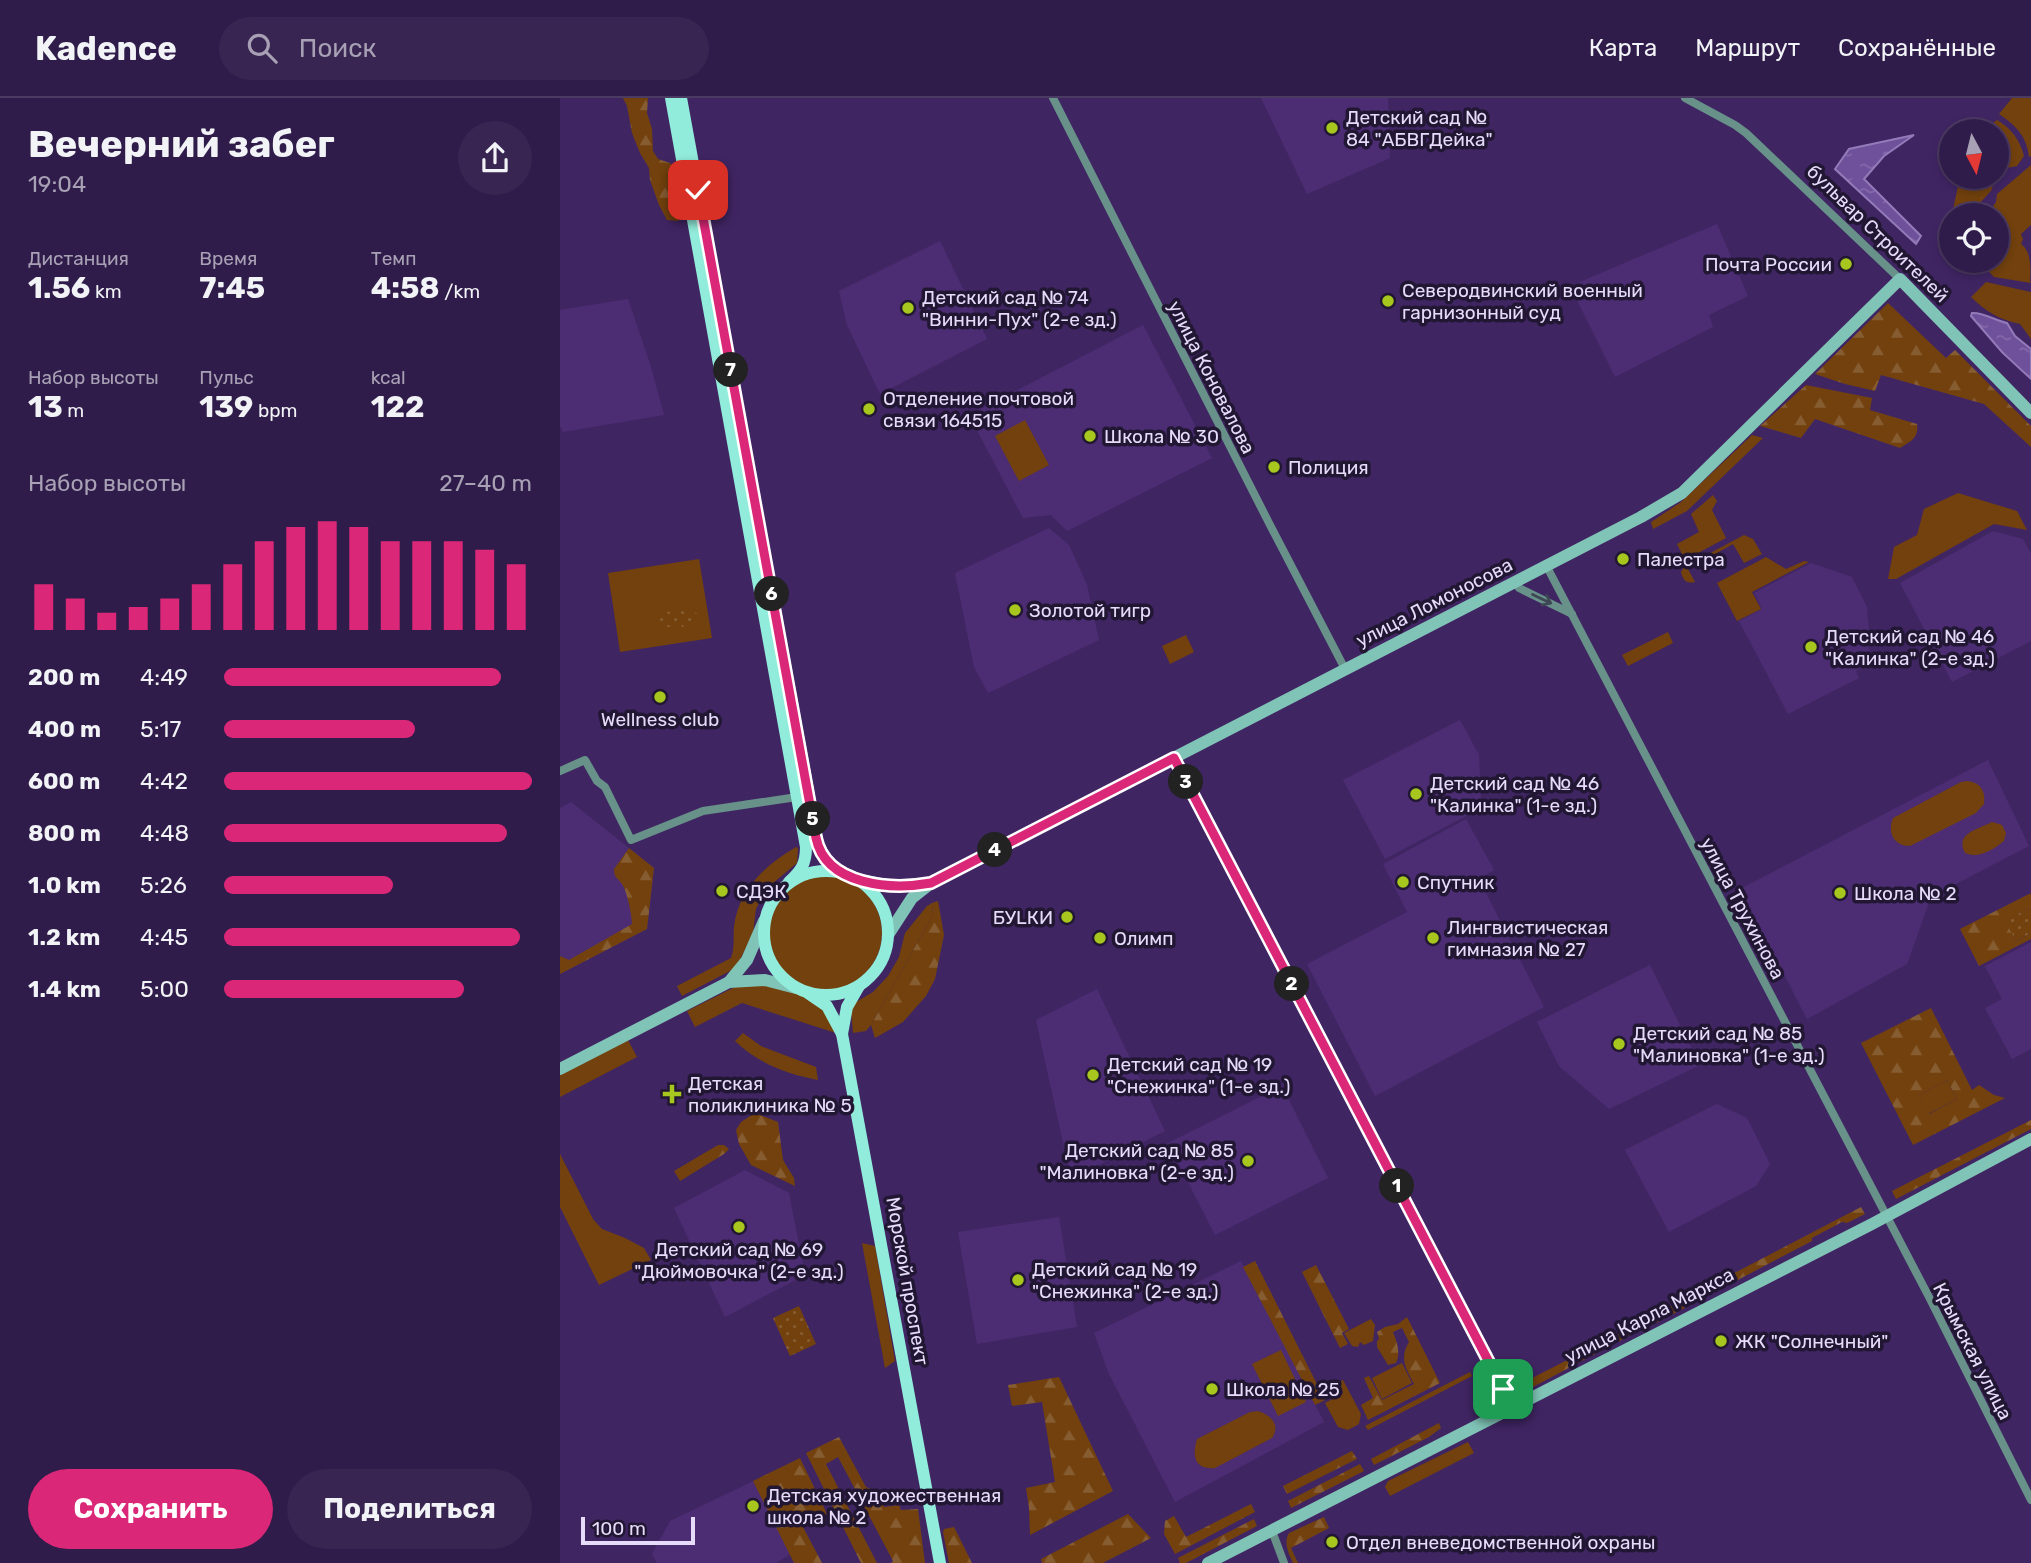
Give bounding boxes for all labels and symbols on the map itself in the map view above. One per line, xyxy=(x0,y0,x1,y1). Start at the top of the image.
place label: Детский сад № 84 "АБВГДейка" xyxy=(1346,106,1493,151)
north arrow xyxy=(1939,119,2009,189)
marker: Детский сад № 84 "АБВГДейка" xyxy=(1324,120,1340,136)
pin xyxy=(668,160,728,220)
street label: бульвар Строителей xyxy=(1802,160,1953,307)
place label: Почта России xyxy=(1705,253,1832,276)
marker: Почта России xyxy=(1838,256,1854,272)
place label: Северодвинский военный гарнизонный суд xyxy=(1402,279,1643,324)
place label: Детский сад № 74 "Винни-Пух" (2-е зд.) xyxy=(922,286,1117,331)
marker: Северодвинский военный гарнизонный суд xyxy=(1380,293,1396,309)
street label: улица Коновалова xyxy=(1163,297,1260,458)
marker: Детский сад № 74 "Винни-Пух" (2-е зд.) xyxy=(900,300,916,316)
pin: 7 xyxy=(714,352,748,388)
place label: Отделение почтовой связи 164515 xyxy=(883,387,1074,432)
marker: Отделение почтовой связи 164515 xyxy=(861,401,877,417)
place label: Школа № 30 xyxy=(1104,425,1219,448)
marker: Школа № 30 xyxy=(1082,428,1098,444)
place label: Полиция xyxy=(1288,456,1369,479)
marker: Полиция xyxy=(1266,459,1282,475)
place label: Палестра xyxy=(1637,548,1725,571)
marker: Палестра xyxy=(1615,551,1631,567)
street label: улица Ломоносова xyxy=(1352,553,1516,652)
pin: 6 xyxy=(754,576,790,612)
one-way arrow xyxy=(1531,593,1552,607)
place label: Золотой тигр xyxy=(1029,599,1151,622)
marker: Золотой тигр xyxy=(1007,602,1023,618)
place label: Детский сад № 46 "Калинка" (2-е зд.) xyxy=(1825,625,1995,670)
marker: Детский сад № 46 "Калинка" (2-е зд.) xyxy=(1803,639,1819,655)
marker: Wellness club xyxy=(652,689,668,705)
place label: Wellness club xyxy=(601,708,719,731)
pin: 3 xyxy=(1168,764,1204,800)
place label: Детский сад № 46 "Калинка" (1-е зд.) xyxy=(1430,772,1599,817)
marker: Детский сад № 46 "Калинка" (1-е зд.) xyxy=(1408,786,1424,802)
pin: 5 xyxy=(796,802,830,836)
pin: 4 xyxy=(978,832,1012,868)
street label: улица Трухинова xyxy=(1696,833,1790,983)
place label: Спутник xyxy=(1417,871,1494,894)
marker: Спутник xyxy=(1395,874,1411,890)
place label: СДЭК xyxy=(736,880,786,903)
place label: Школа № 2 xyxy=(1854,882,1957,905)
marker: СДЭК xyxy=(714,883,730,899)
marker: Школа № 2 xyxy=(1832,885,1848,901)
place label: БУLКИ xyxy=(993,906,1053,929)
marker: БУLКИ xyxy=(1059,909,1075,925)
place label: Лингвистическая гимназия № 27 xyxy=(1447,916,1608,961)
place label: Олимп xyxy=(1114,927,1173,950)
marker: Олимп xyxy=(1092,930,1108,946)
marker: Лингвистическая гимназия № 27 xyxy=(1425,930,1441,946)
pin: 2 xyxy=(1274,966,1310,1001)
place label: Детский сад № 85 "Малиновка" (1-е зд.) xyxy=(1633,1022,1825,1067)
marker: Детский сад № 85 "Малиновка" (1-е зд.) xyxy=(1611,1036,1627,1052)
place label: Детский сад № 19 "Снежинка" (1-е зд.) xyxy=(1107,1053,1291,1098)
marker: Детский сад № 19 "Снежинка" (1-е зд.) xyxy=(1085,1067,1101,1083)
place label: Детская поликлиника № 5 xyxy=(688,1072,852,1117)
marker: Детская поликлиника № 5 xyxy=(662,1084,682,1104)
place label: Детский сад № 85 "Малиновка" (2-е зд.) xyxy=(1039,1139,1234,1184)
marker: Детский сад № 85 "Малиновка" (2-е зд.) xyxy=(1240,1153,1256,1169)
pin: 1 xyxy=(1380,1168,1414,1204)
street label: Морской проспект xyxy=(881,1195,934,1367)
marker: Детский сад № 69 "Дюймовочка" (2-е зд.) xyxy=(731,1219,747,1235)
place label: Детский сад № 69 "Дюймовочка" (2-е зд.) xyxy=(634,1238,844,1283)
place label: Детский сад № 19 "Снежинка" (2-е зд.) xyxy=(1032,1258,1218,1303)
street label: улица Карла Маркса xyxy=(1561,1263,1738,1368)
marker: Детский сад № 19 "Снежинка" (2-е зд.) xyxy=(1010,1272,1026,1288)
street label: Крымская улица xyxy=(1928,1279,2017,1424)
place label: ЖК "Солнечный" xyxy=(1735,1330,1888,1353)
marker: ЖК "Солнечный" xyxy=(1713,1333,1729,1349)
pin xyxy=(1473,1359,1533,1419)
place label: Школа № 25 xyxy=(1226,1378,1340,1401)
marker: Школа № 25 xyxy=(1204,1381,1220,1397)
place label: Детская художественная школа № 2 xyxy=(767,1484,1001,1529)
marker: Детская художественная школа № 2 xyxy=(745,1498,761,1514)
scale bar xyxy=(581,1514,695,1546)
place label: Отдел вневедомственной охраны xyxy=(1346,1531,1655,1554)
marker: Отдел вневедомственной охраны xyxy=(1324,1534,1340,1550)

